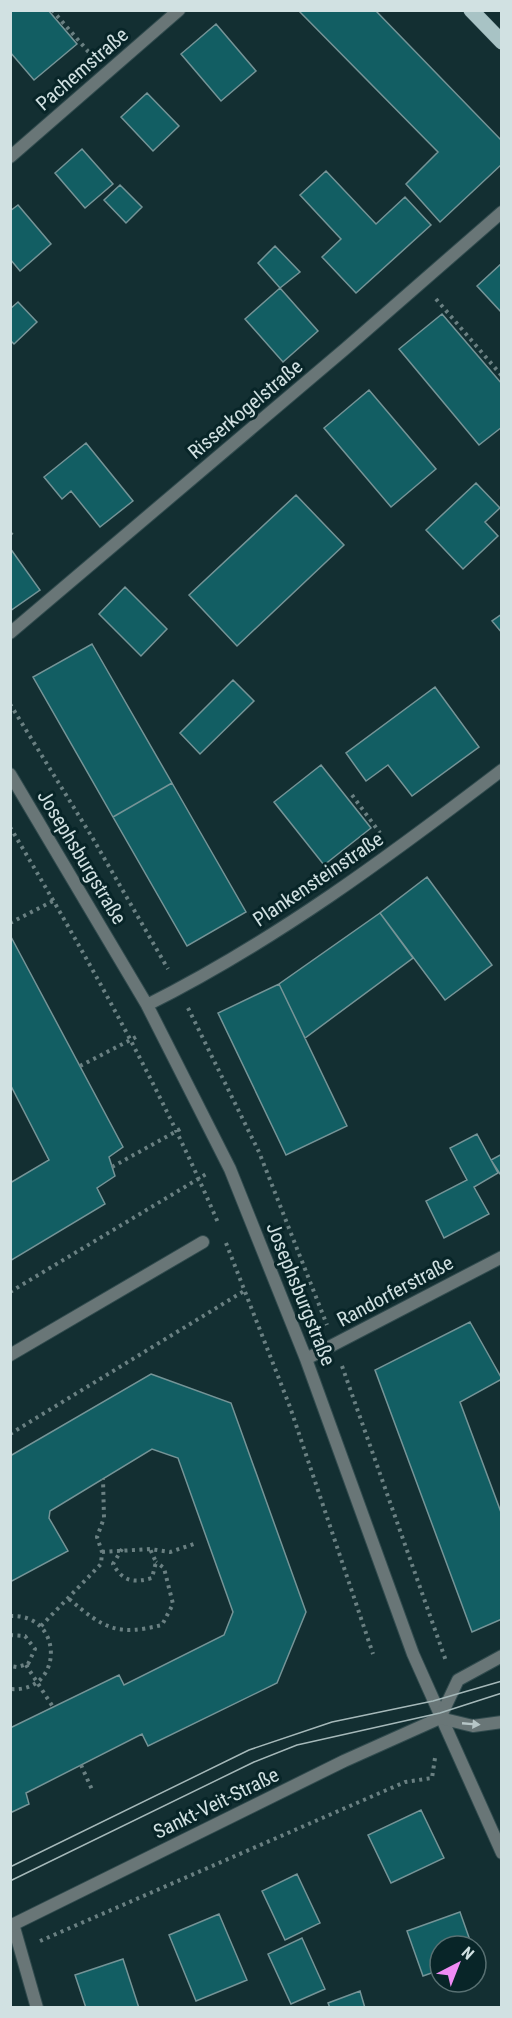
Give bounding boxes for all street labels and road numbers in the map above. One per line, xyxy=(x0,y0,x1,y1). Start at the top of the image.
street label: Pachemstraße xyxy=(31,23,133,115)
street label: Risserkogelstraße xyxy=(183,354,307,464)
street label: Josephsburgstraße xyxy=(32,786,132,928)
street label: Plankensteinstraße xyxy=(248,827,388,931)
street label: Josephsburgstraße xyxy=(261,1219,341,1369)
street label: Randorferstraße xyxy=(333,1250,457,1332)
street label: Sankt-Veit-Straße xyxy=(149,1762,283,1844)

